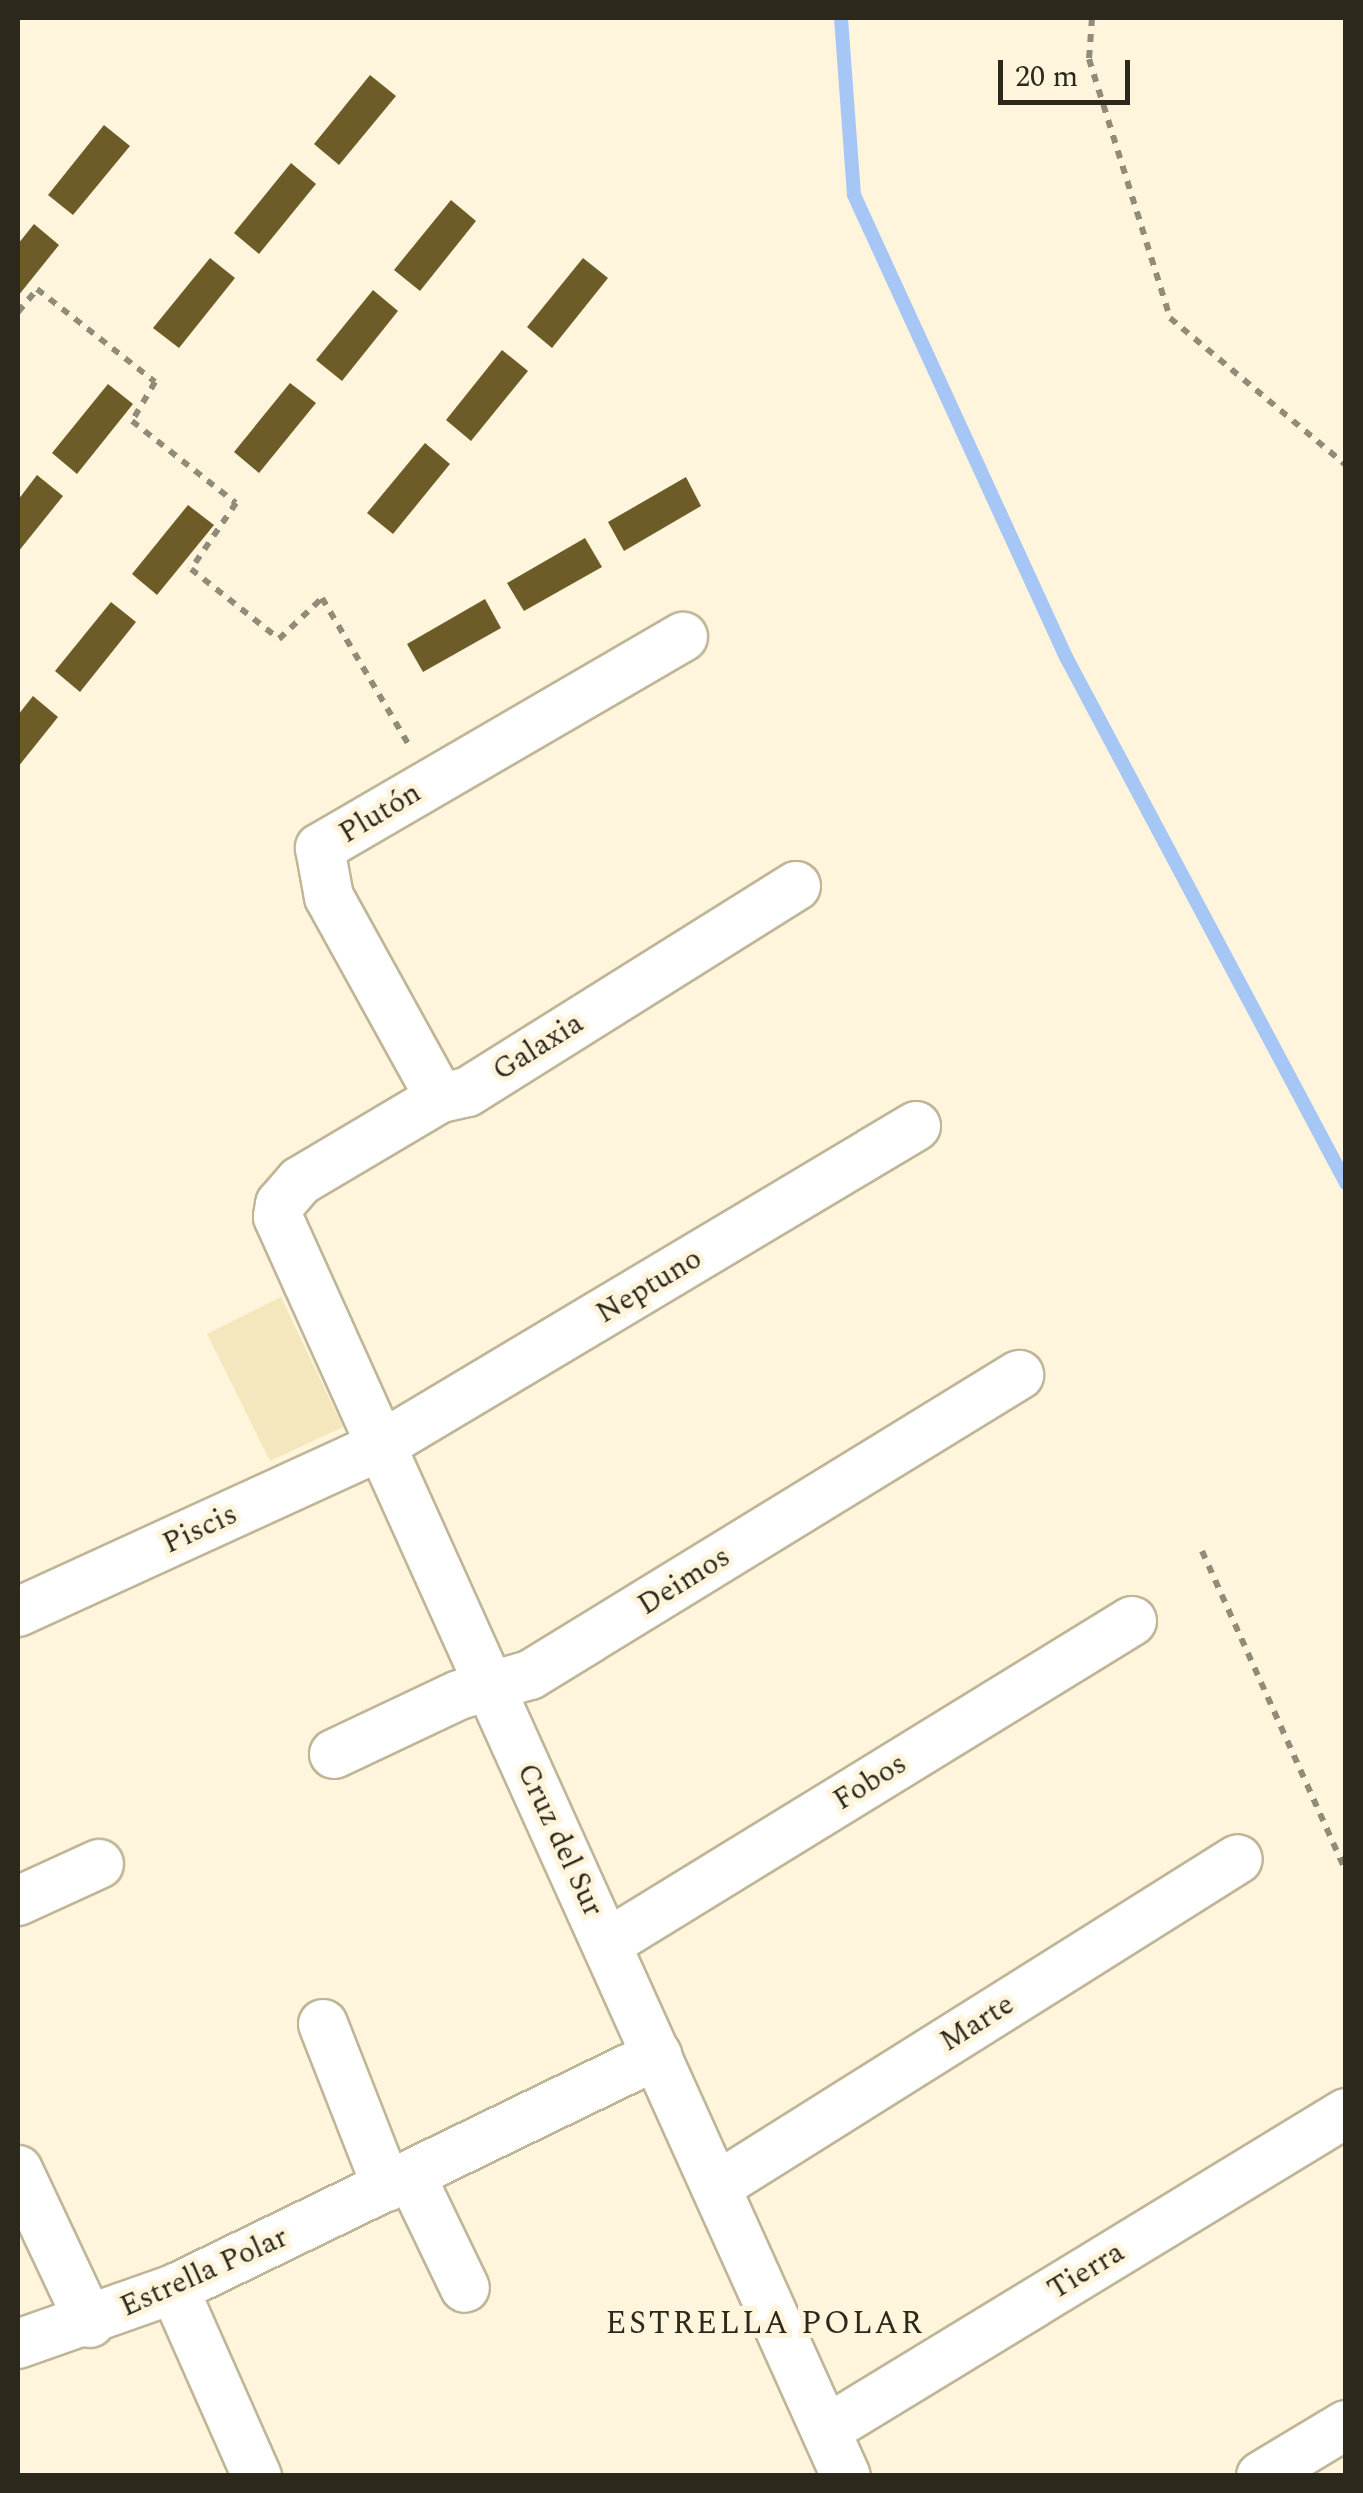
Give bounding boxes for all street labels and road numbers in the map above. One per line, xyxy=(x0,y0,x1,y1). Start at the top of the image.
street label: Plutón xyxy=(333,775,427,851)
street label: Galaxia xyxy=(486,1005,590,1089)
street label: Neptuno xyxy=(590,1241,708,1331)
street label: Piscis xyxy=(157,1496,243,1562)
street label: Deimos xyxy=(631,1539,737,1623)
street label: Fobos xyxy=(827,1746,913,1818)
street label: Cruz del Sur xyxy=(509,1758,611,1922)
street label: Marte xyxy=(933,1986,1021,2060)
street label: Estrella Polar xyxy=(115,2219,293,2325)
street label: Tierra xyxy=(1041,2234,1131,2308)

